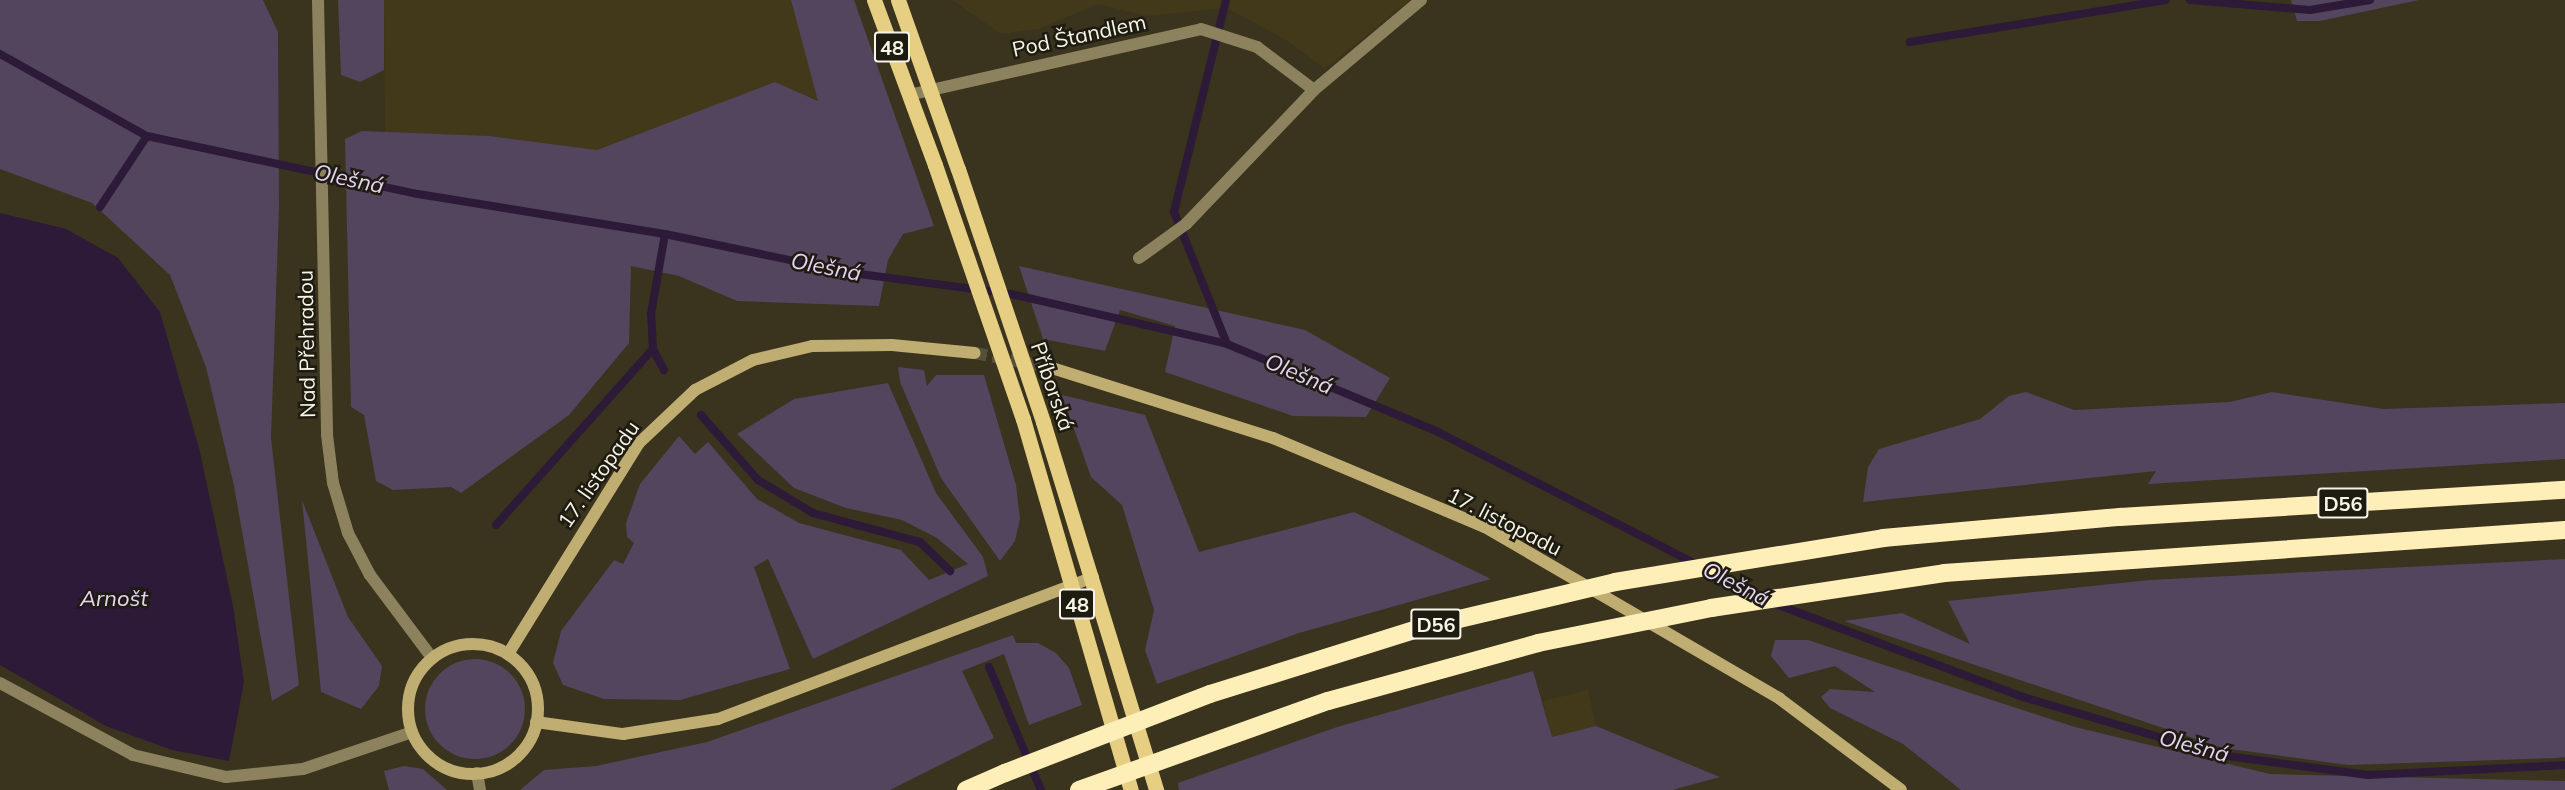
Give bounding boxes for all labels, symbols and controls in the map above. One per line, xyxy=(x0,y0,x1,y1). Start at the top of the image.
street label: Pod Štandlem xyxy=(1010,9,1148,61)
road number: 48 xyxy=(874,30,910,64)
water label: Olešná xyxy=(311,159,387,199)
water label: Olešná xyxy=(789,247,863,287)
street label: Nad Přehradou xyxy=(292,270,320,418)
street label: Příborská xyxy=(1026,338,1080,434)
water label: Olešná xyxy=(1261,348,1337,400)
street label: 17. listopadu xyxy=(552,416,644,532)
street label: 17. listopadu xyxy=(1444,481,1566,561)
road number: D56 xyxy=(2316,486,2370,520)
water label: Olešná xyxy=(1698,556,1774,612)
water label: Arnošt xyxy=(80,586,148,612)
road number: 48 xyxy=(1059,587,1095,621)
road number: D56 xyxy=(1409,607,1463,641)
water label: Olešná xyxy=(2156,724,2232,768)

